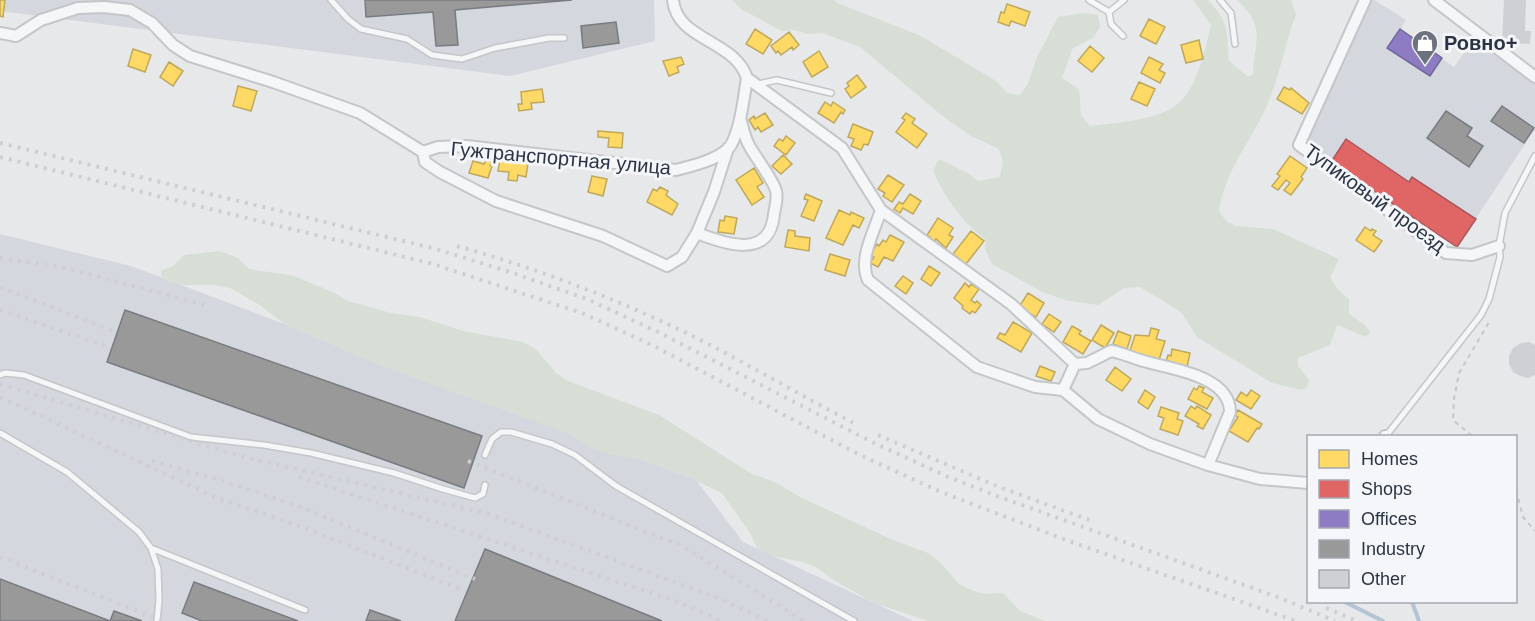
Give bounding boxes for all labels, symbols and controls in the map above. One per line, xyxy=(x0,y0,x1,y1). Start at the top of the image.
shop icon: Ровно+ xyxy=(1410,28,1440,66)
place label: Ровно+ xyxy=(1444,32,1517,54)
street label: Гужтранспортная улица xyxy=(450,137,673,179)
street label: Тупиковый проезд xyxy=(1300,139,1450,257)
legend xyxy=(1307,435,1517,603)
text: Homes xyxy=(1361,449,1418,469)
text: Shops xyxy=(1361,479,1412,499)
text: Offices xyxy=(1361,509,1417,529)
text: Industry xyxy=(1361,539,1425,559)
text: Other xyxy=(1361,569,1406,589)

